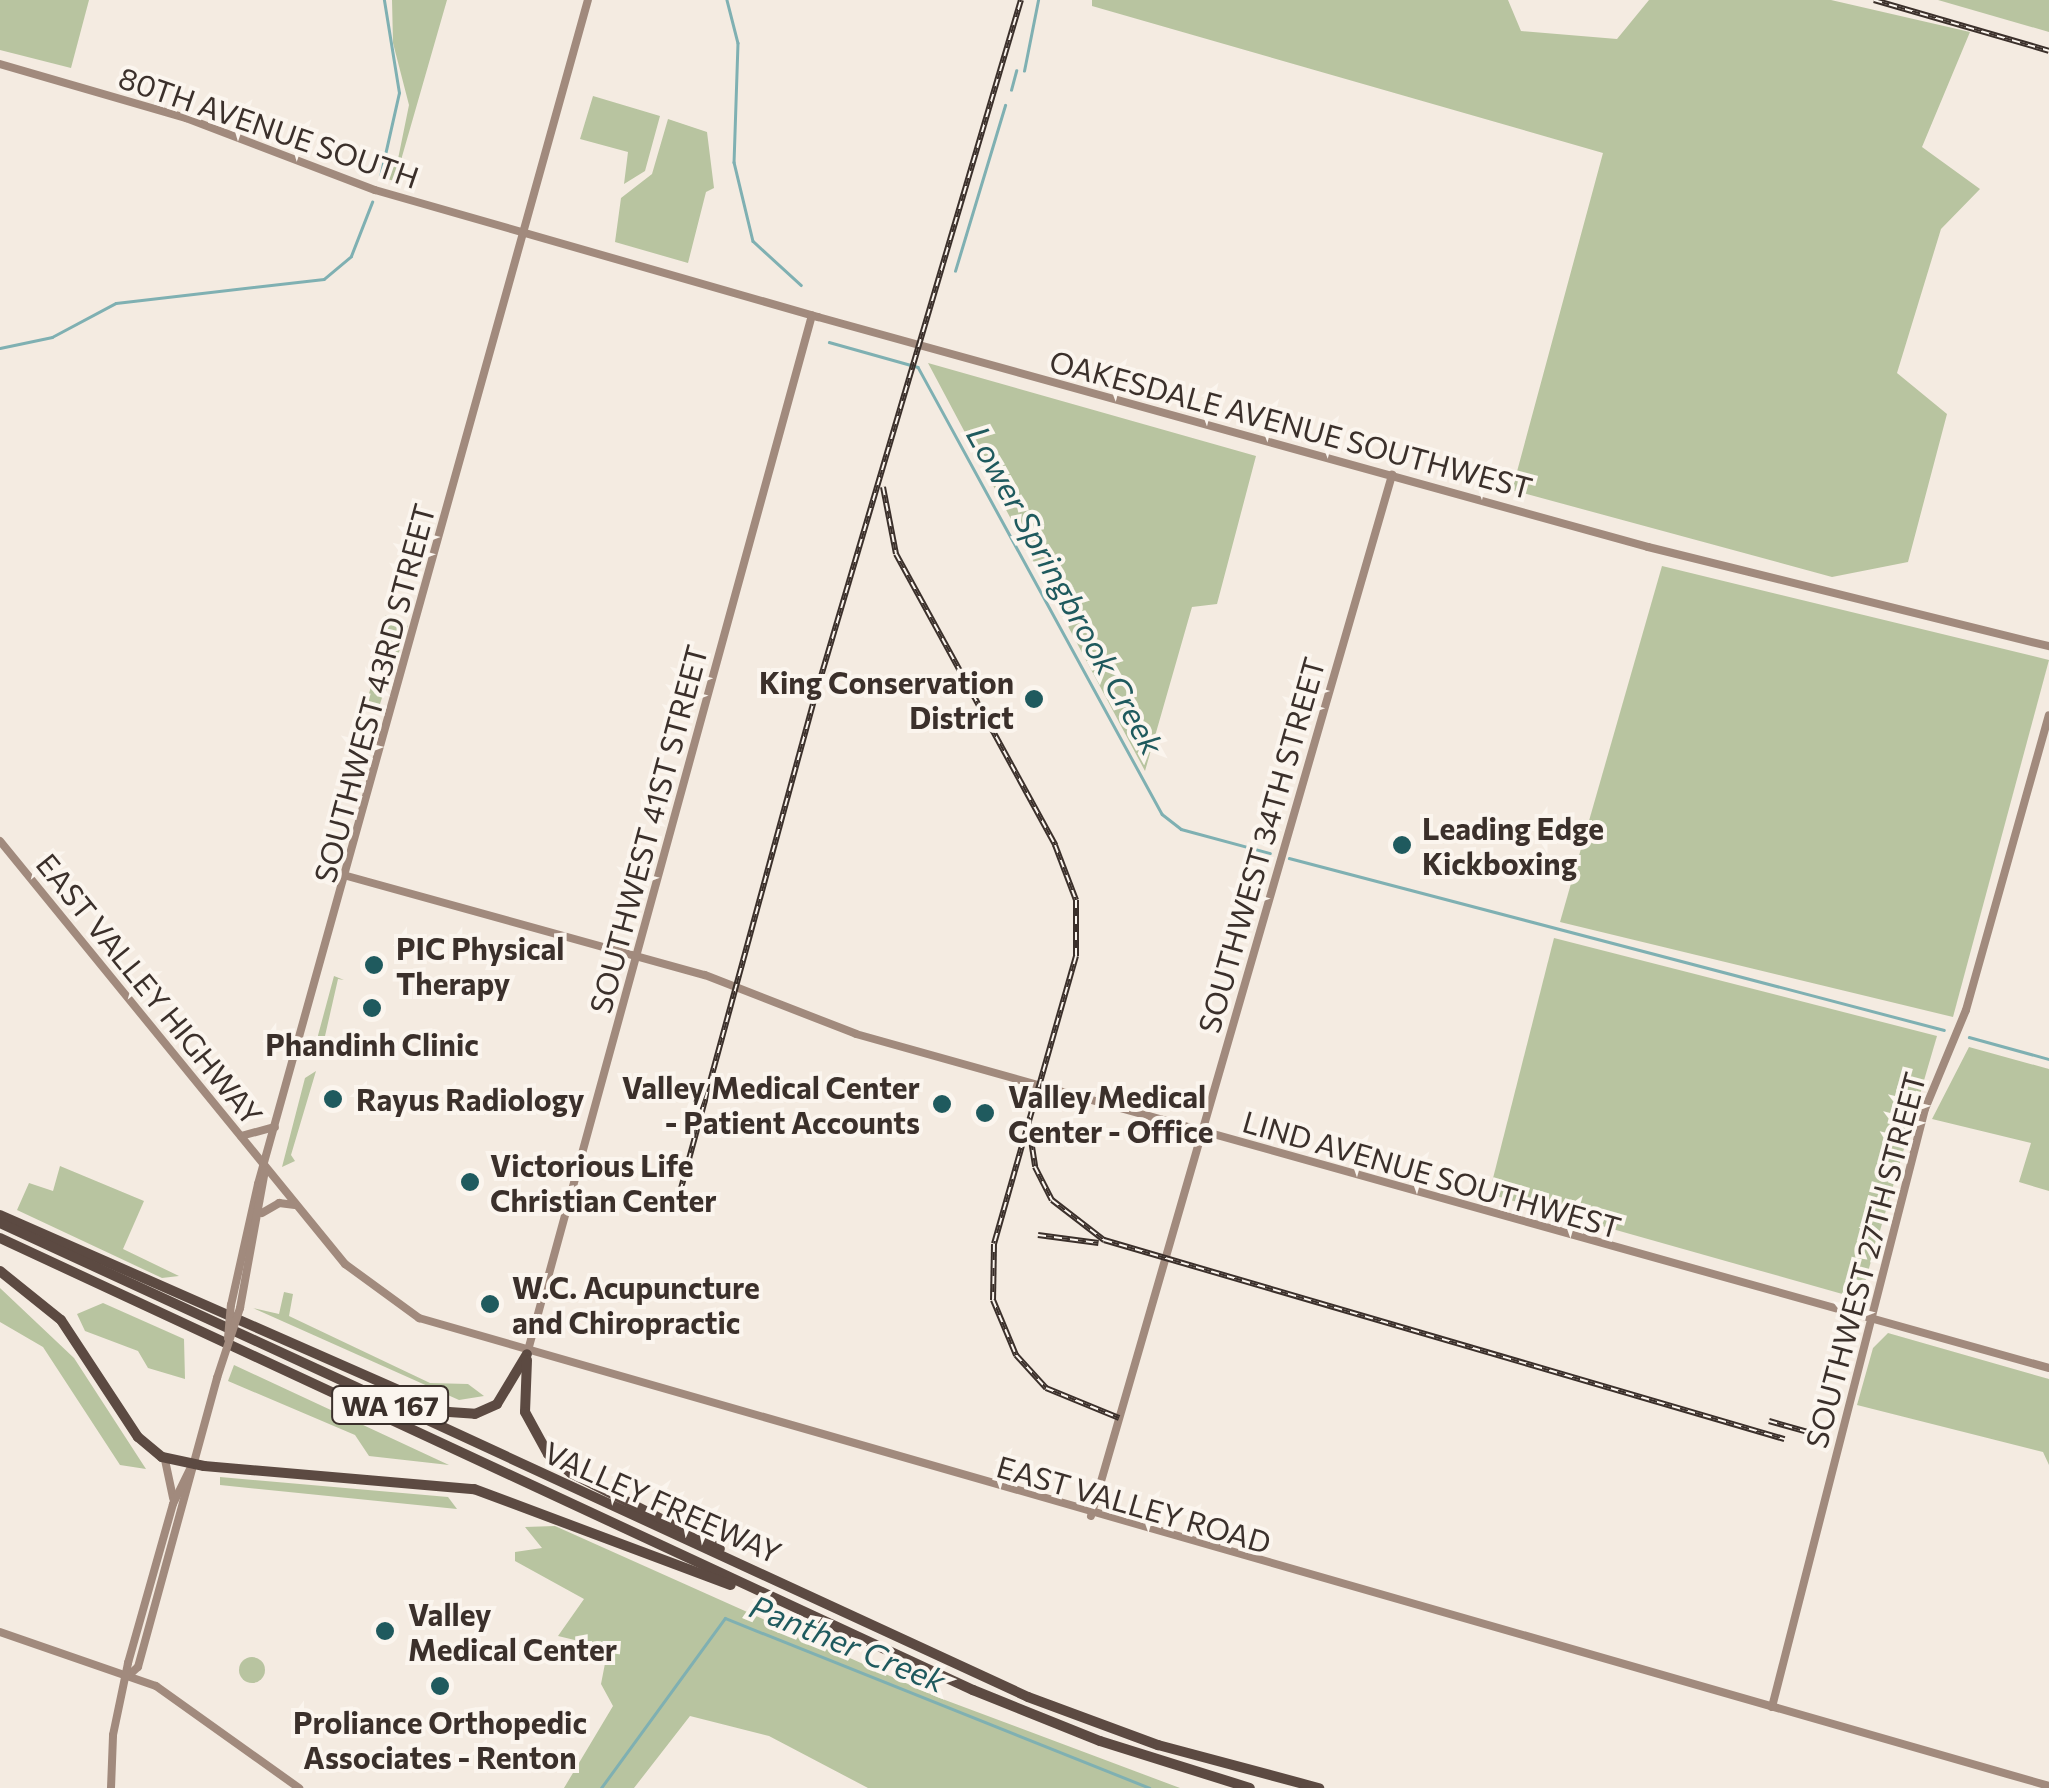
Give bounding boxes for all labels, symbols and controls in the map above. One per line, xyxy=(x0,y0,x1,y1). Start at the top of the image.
street label: 80TH AVENUE SOUTH xyxy=(114,59,424,195)
street label: OAKESDALE AVENUE SOUTHWEST xyxy=(1046,342,1536,506)
water label: Lower Springbrook Creek xyxy=(959,419,1173,761)
street label: SOUTHWEST 43RD STREET xyxy=(306,500,442,886)
street label: SOUTHWEST 41ST STREET xyxy=(581,641,715,1017)
street label: SOUTHWEST 34TH STREET xyxy=(1190,653,1332,1037)
place label: King Conservation District xyxy=(759,664,1014,734)
marker: King Conservation District xyxy=(1023,688,1045,710)
place label: Leading Edge Kickboxing xyxy=(1422,810,1604,880)
marker: Leading Edge Kickboxing xyxy=(1391,834,1413,856)
street label: EAST VALLEY HIGHWAY xyxy=(29,846,271,1132)
place label: PIC Physical Therapy xyxy=(396,930,565,1000)
marker: PIC Physical Therapy xyxy=(361,952,387,978)
marker: Phandinh Clinic xyxy=(359,995,385,1021)
place label: Phandinh Clinic xyxy=(265,1026,479,1062)
street label: SOUTHWEST 27TH STREET xyxy=(1797,1068,1933,1452)
place label: Valley Medical Center - Patient Accounts xyxy=(622,1069,920,1140)
place label: Valley Medical Center - Office xyxy=(1008,1078,1214,1148)
place label: Rayus Radiology xyxy=(356,1081,585,1117)
marker: Rayus Radiology xyxy=(320,1086,346,1112)
marker: Valley Medical Center - Patient Accounts xyxy=(929,1091,955,1117)
marker: Valley Medical Center - Office xyxy=(972,1100,998,1126)
street label: LIND AVENUE SOUTHWEST xyxy=(1239,1103,1625,1245)
place label: Victorious Life Christian Center xyxy=(490,1147,717,1218)
marker: Victorious Life Christian Center xyxy=(459,1171,481,1193)
place label: W.C. Acupuncture and Chiropractic xyxy=(512,1269,760,1340)
marker: W.C. Acupuncture and Chiropractic xyxy=(477,1291,503,1317)
road number: WA 167 xyxy=(330,1382,450,1428)
street label: VALLEY FREEWAY xyxy=(539,1434,787,1570)
street label: EAST VALLEY ROAD xyxy=(993,1448,1275,1560)
water label: Panther Creek xyxy=(745,1586,951,1700)
place label: Valley Medical Center xyxy=(408,1596,617,1666)
marker: Valley Medical Center xyxy=(372,1618,398,1644)
marker: Proliance Orthopedic Associates - Renton xyxy=(427,1673,453,1699)
place label: Proliance Orthopedic Associates - Renton xyxy=(293,1704,587,1774)

